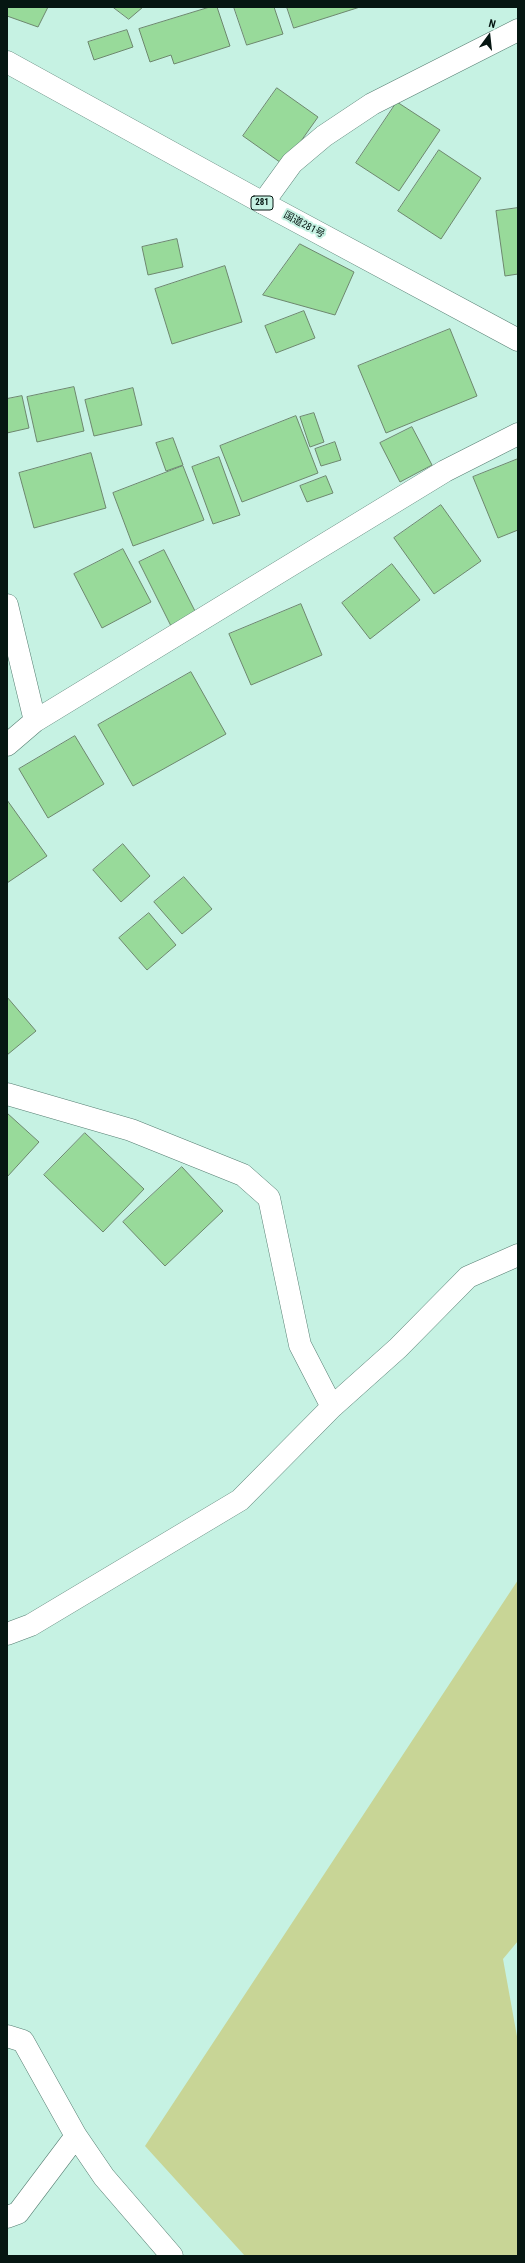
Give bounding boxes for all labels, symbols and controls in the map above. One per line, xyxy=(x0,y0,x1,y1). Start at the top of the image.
north arrow xyxy=(469,16,509,56)
text: N xyxy=(487,17,497,31)
road number: 281 xyxy=(251,196,273,210)
street label: 国道281号 xyxy=(281,209,327,241)

